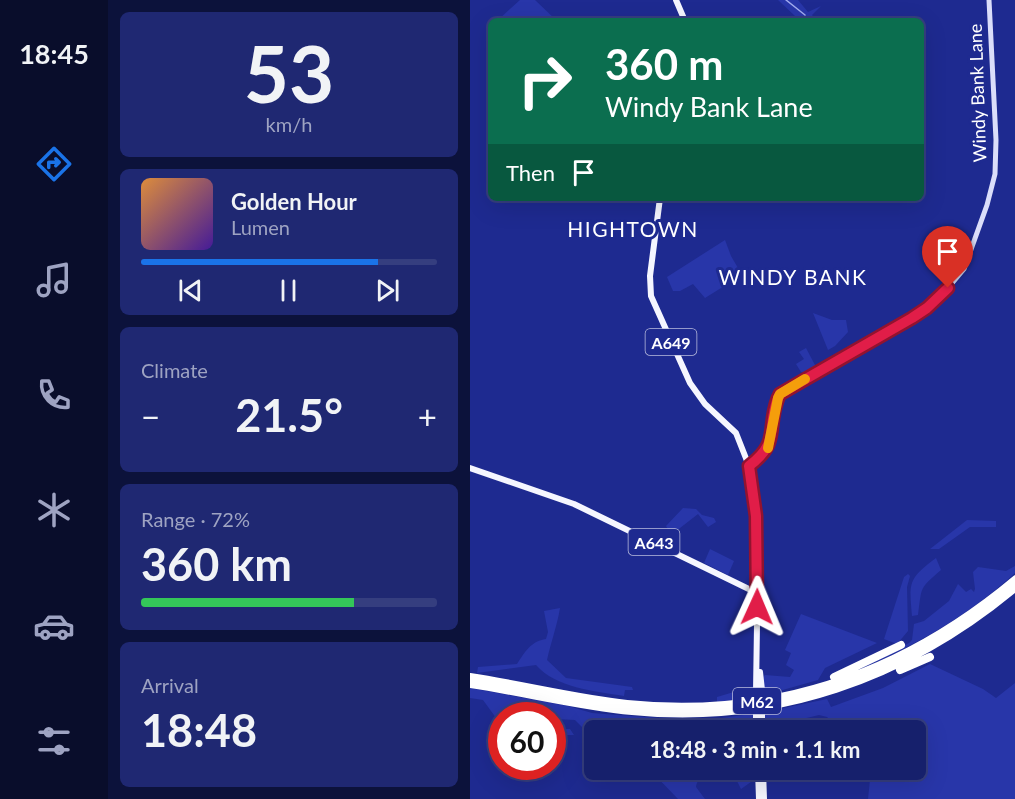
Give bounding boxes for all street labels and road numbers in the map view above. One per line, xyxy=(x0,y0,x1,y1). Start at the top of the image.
street label: Windy Bank Lane xyxy=(964,23,990,163)
road number: A649 xyxy=(646,329,696,355)
road number: A643 xyxy=(628,529,680,555)
road number: M62 xyxy=(733,688,781,714)

